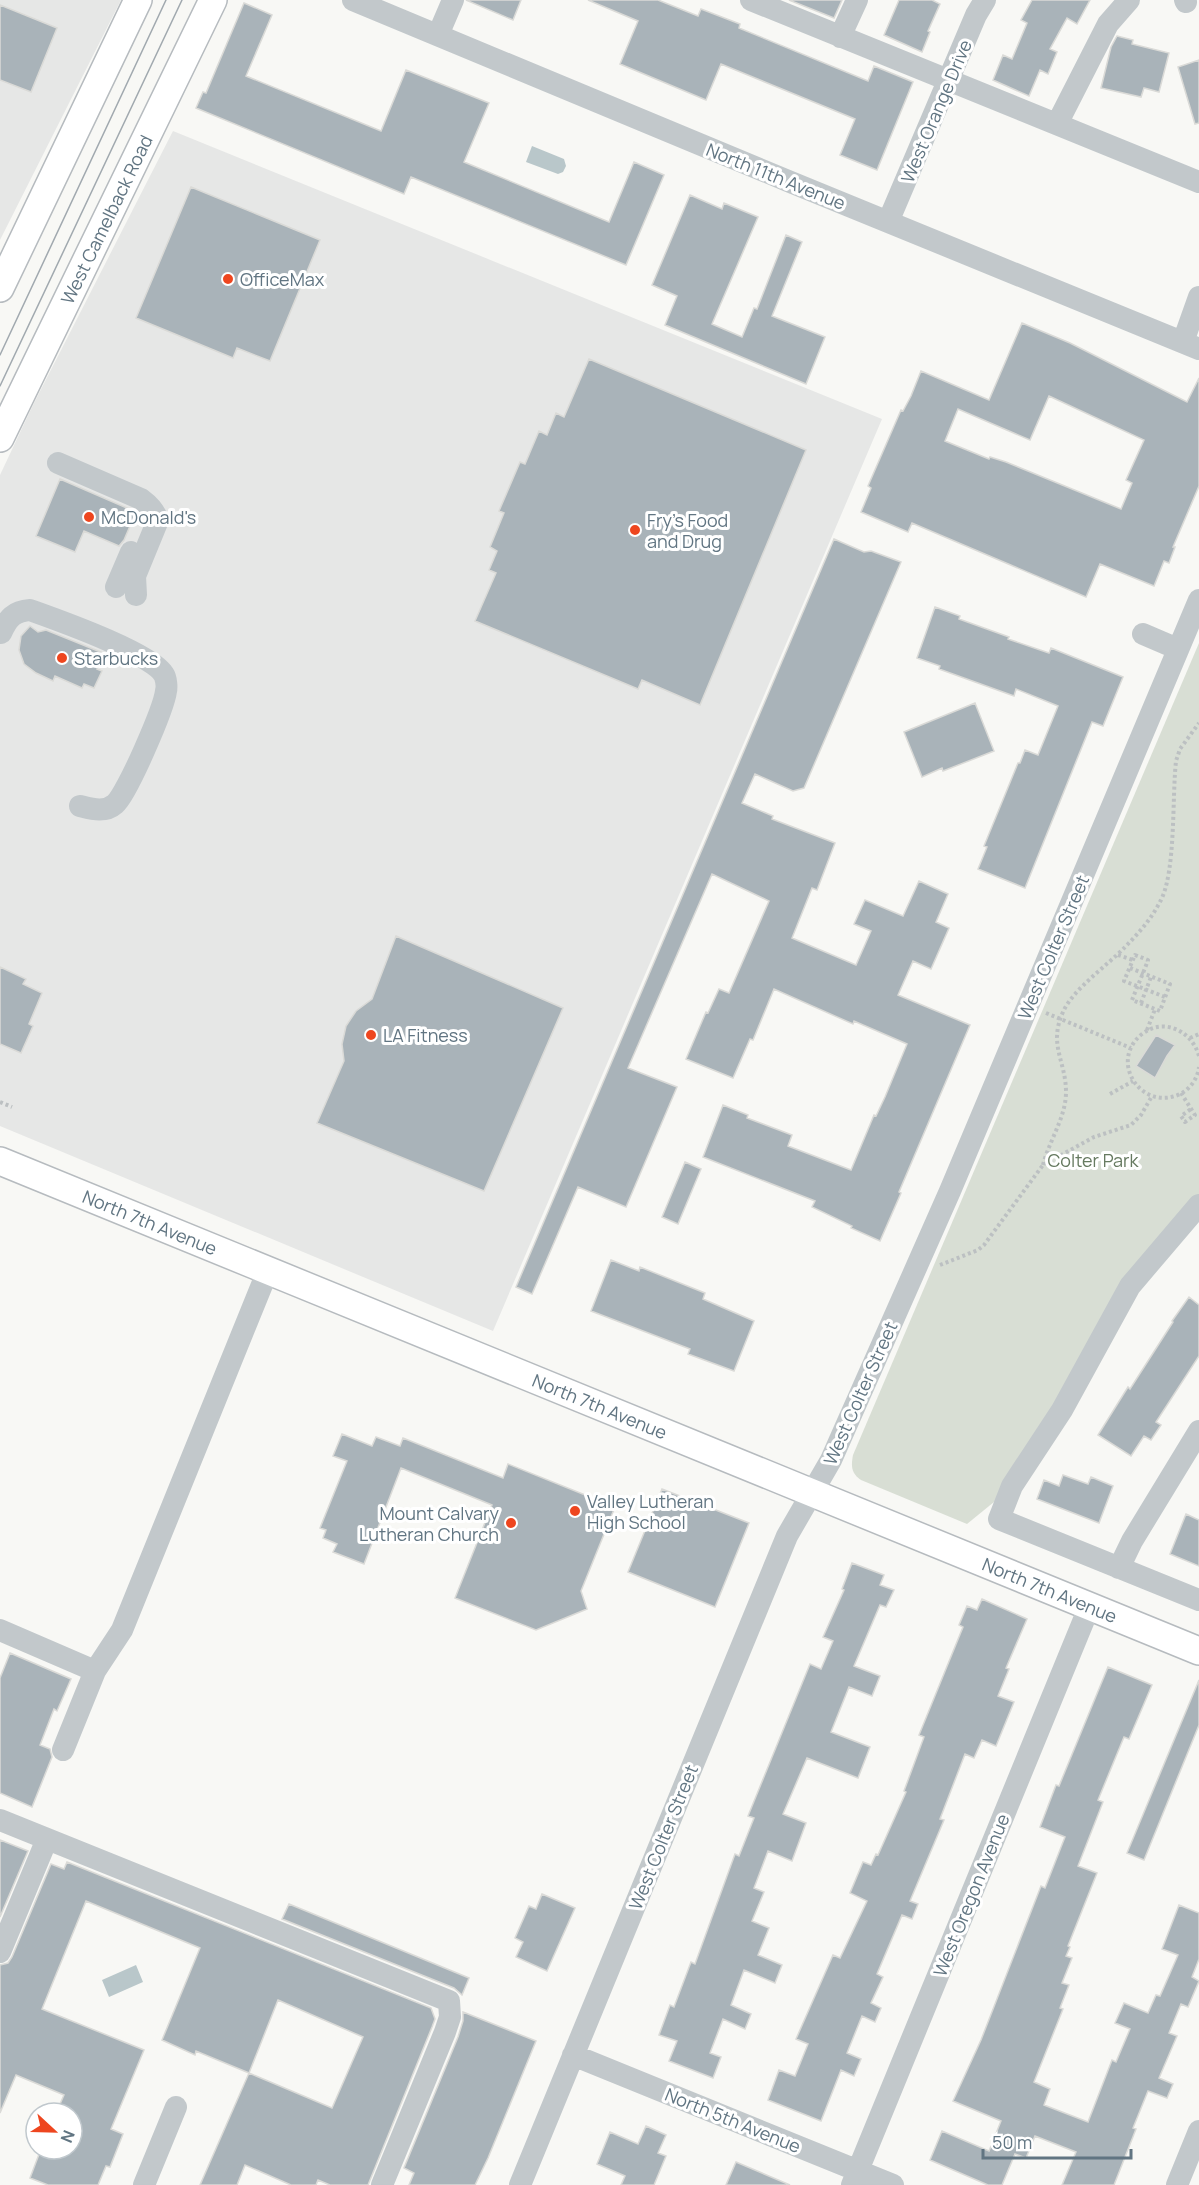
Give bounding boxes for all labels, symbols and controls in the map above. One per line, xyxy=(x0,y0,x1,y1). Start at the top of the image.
street label: West Orange Drive xyxy=(895,36,977,186)
street label: West Camelback Road xyxy=(55,131,158,308)
street label: North 11th Avenue xyxy=(703,137,849,215)
place label: OfficeMax xyxy=(240,267,325,291)
marker: OfficeMax xyxy=(221,272,235,286)
place label: McDonald's xyxy=(101,505,196,529)
place label: Fry's Food and Drug xyxy=(647,508,728,553)
marker: McDonald's xyxy=(82,510,96,524)
marker: Fry's Food and Drug xyxy=(628,523,642,537)
place label: Starbucks xyxy=(74,646,158,670)
marker: Starbucks xyxy=(55,651,69,665)
street label: West Colter Street xyxy=(1012,871,1094,1023)
place label: LA Fitness xyxy=(383,1023,468,1047)
marker: LA Fitness xyxy=(364,1028,378,1042)
park label: Colter Park xyxy=(1047,1148,1140,1172)
street label: North 7th Avenue xyxy=(79,1184,221,1260)
street label: West Colter Street xyxy=(818,1317,902,1469)
street label: North 7th Avenue xyxy=(529,1368,671,1444)
place label: Valley Lutheran High School xyxy=(587,1489,714,1534)
place label: Mount Calvary Lutheran Church xyxy=(359,1501,499,1546)
marker: Valley Lutheran High School xyxy=(568,1504,582,1518)
marker: Mount Calvary Lutheran Church xyxy=(504,1516,518,1530)
street label: North 7th Avenue xyxy=(979,1552,1121,1628)
street label: West Colter Street xyxy=(623,1761,703,1913)
street label: West Oregon Avenue xyxy=(927,1810,1015,1980)
street label: North 5th Avenue xyxy=(662,2082,804,2158)
north arrow xyxy=(24,2101,84,2161)
scale bar xyxy=(983,2122,1132,2160)
text: N xyxy=(56,2127,80,2146)
text: 50 m xyxy=(992,2130,1032,2154)

